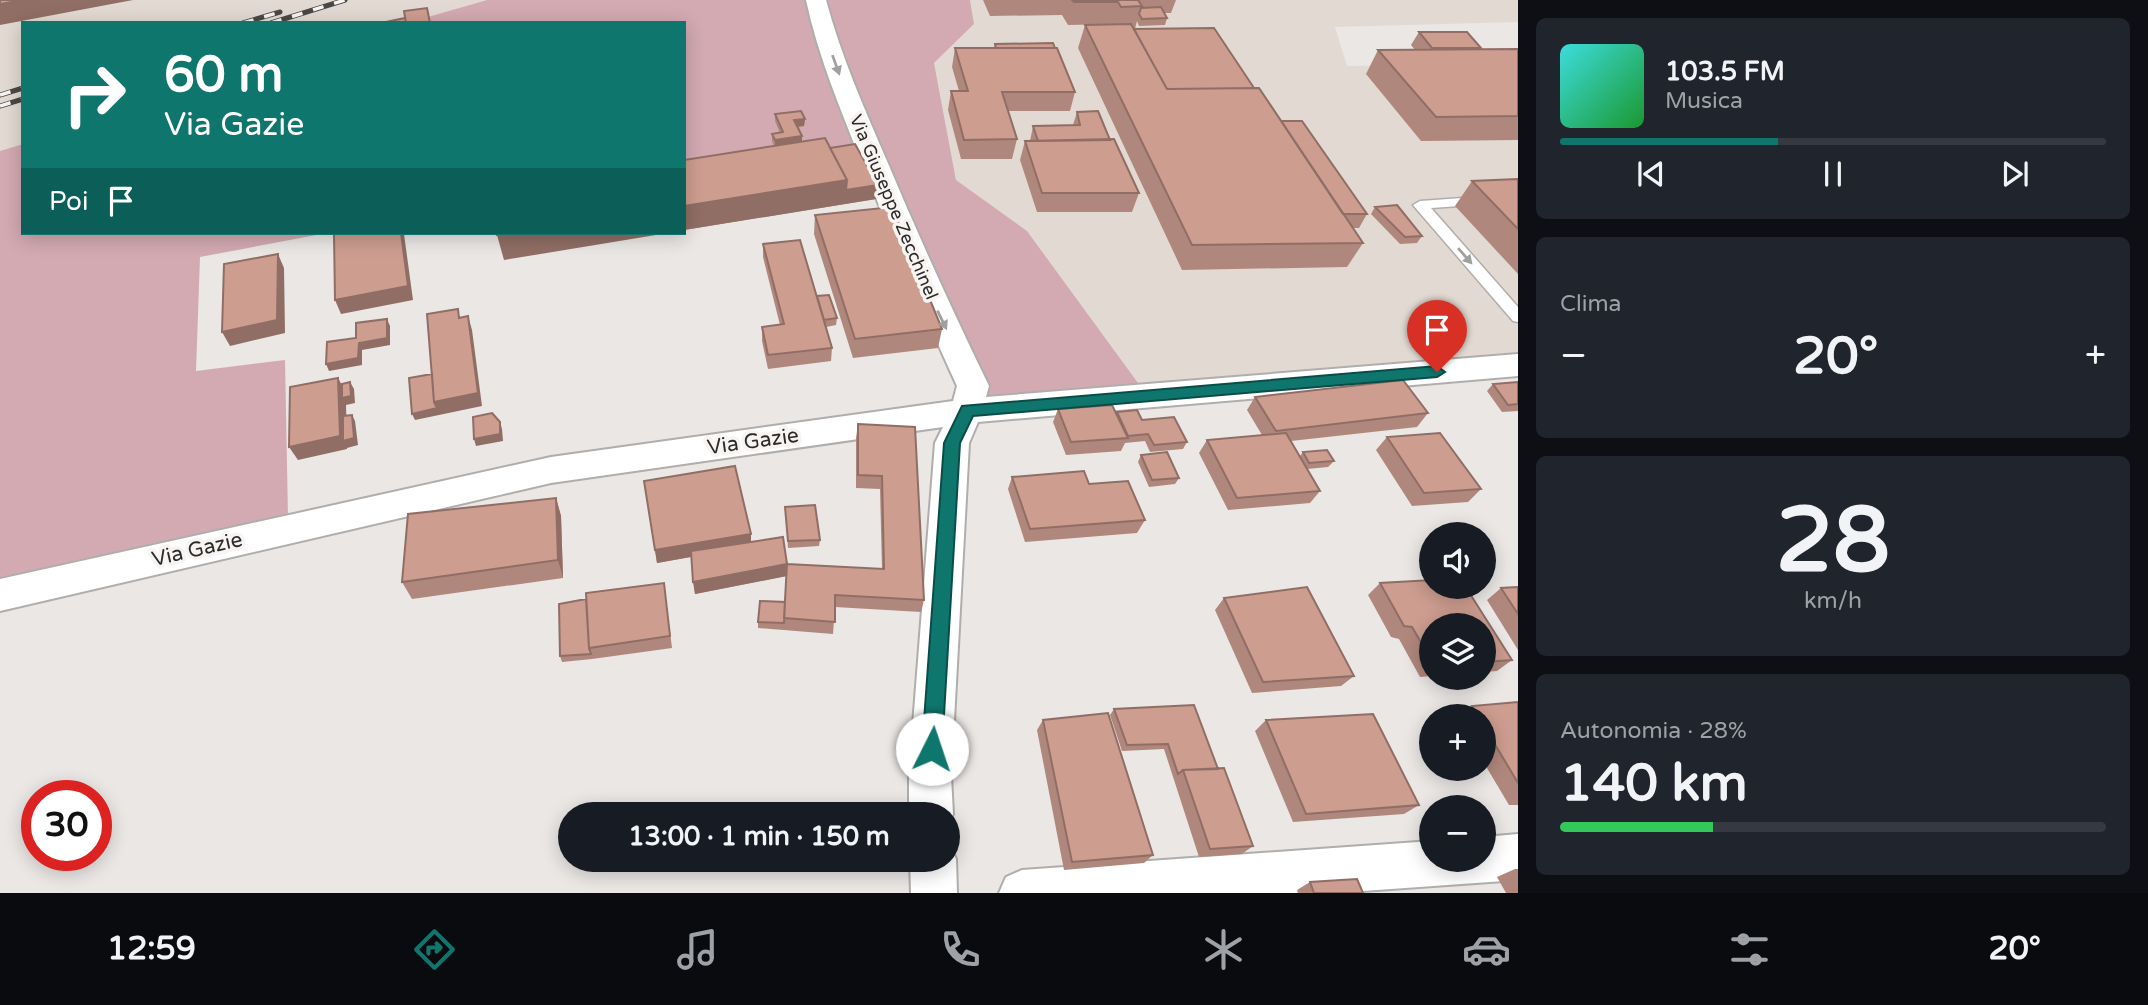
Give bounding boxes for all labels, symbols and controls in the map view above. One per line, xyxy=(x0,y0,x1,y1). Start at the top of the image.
text: 60 m xyxy=(164,46,283,105)
icon: right xyxy=(49,49,140,140)
one-way arrow xyxy=(831,55,842,76)
text: 103.5 FM xyxy=(1665,56,1785,87)
text: Musica xyxy=(1665,87,1743,115)
text: Via Gazie xyxy=(164,106,304,144)
street label: Via Giuseppe Zecchinel xyxy=(845,111,943,303)
icon: previous xyxy=(1632,155,1670,193)
icon: pause xyxy=(1814,155,1852,193)
icon: next xyxy=(1996,155,2034,193)
icon: arrive xyxy=(102,182,140,220)
text: Poi xyxy=(49,186,88,217)
one-way arrow xyxy=(1457,247,1473,265)
text: Clima xyxy=(1560,290,1621,318)
pin xyxy=(1407,300,1467,372)
one-way arrow xyxy=(937,310,948,330)
icon: arrive xyxy=(1418,311,1456,349)
text: 20° xyxy=(1793,325,1878,388)
text: − xyxy=(1560,333,1587,379)
text: + xyxy=(2085,333,2106,379)
street label: Via Gazie xyxy=(706,423,801,460)
text: 28 xyxy=(1776,486,1890,596)
map controls xyxy=(1419,522,1496,872)
button: sound xyxy=(1419,522,1496,599)
street label: Via Gazie xyxy=(149,527,245,572)
text: km/h xyxy=(1804,587,1862,615)
button: layers xyxy=(1419,613,1496,690)
button: + xyxy=(1419,704,1496,781)
position arrow xyxy=(895,712,969,786)
text: Autonomia · 28% xyxy=(1560,717,1747,745)
text: 140 km xyxy=(1560,752,1748,815)
speed limit sign: 30 xyxy=(21,780,112,871)
button: − xyxy=(1419,795,1496,872)
text: 13:00 · 1 min · 150 m xyxy=(628,821,890,852)
icon: directions xyxy=(410,925,459,974)
icon: music xyxy=(673,925,722,974)
icon: phone xyxy=(936,925,985,974)
icon: climate xyxy=(1199,925,1248,974)
icon: car xyxy=(1462,925,1511,974)
icon: filters xyxy=(1725,925,1774,974)
text: 12:59 xyxy=(107,930,196,968)
text: 20° xyxy=(1989,930,2041,968)

